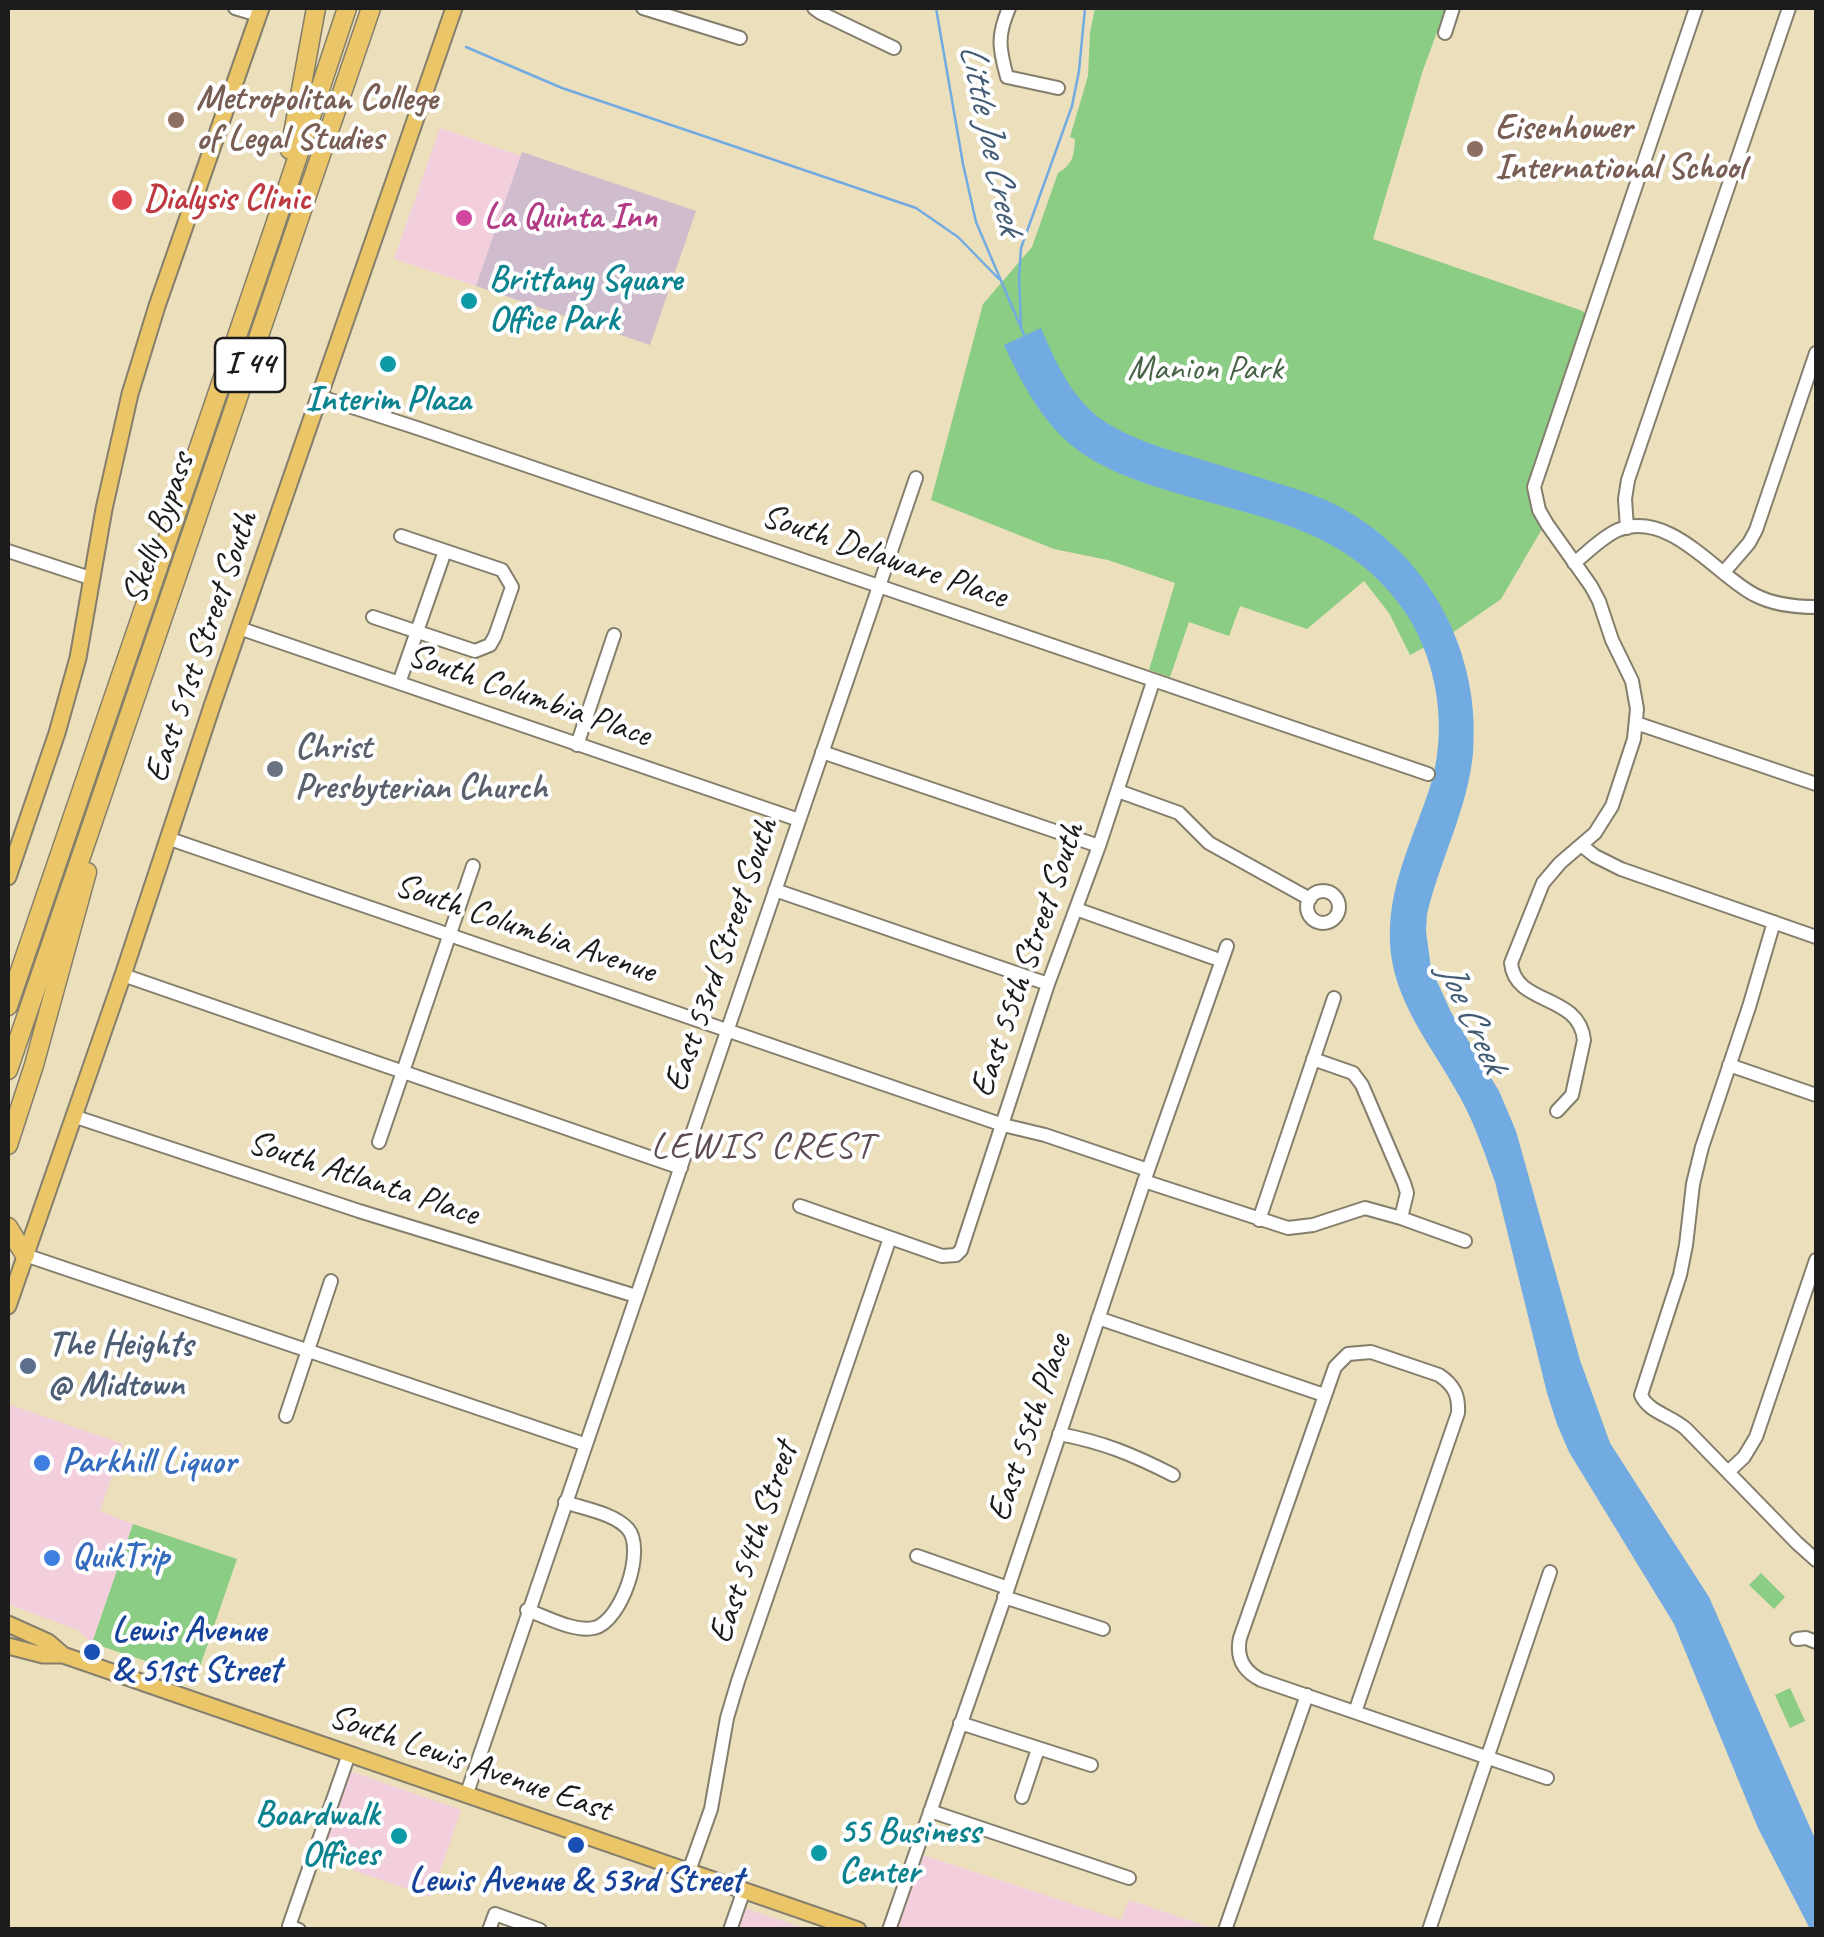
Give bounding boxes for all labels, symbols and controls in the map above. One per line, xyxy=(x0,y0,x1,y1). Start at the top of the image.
water label: Little Joe Creek xyxy=(948,40,1032,238)
place label: Metropolitan College of Legal Studies xyxy=(196,79,437,161)
place label: Eisenhower International School xyxy=(1495,108,1745,190)
marker: Metropolitan College of Legal Studies xyxy=(165,109,187,131)
marker: Eisenhower International School xyxy=(1464,138,1486,160)
place label: Dialysis Clinic xyxy=(144,179,311,221)
marker: Dialysis Clinic xyxy=(109,187,135,213)
place label: La Quinta Inn xyxy=(484,197,657,239)
marker: La Quinta Inn xyxy=(453,207,475,229)
place label: Brittany Square Office Park xyxy=(489,260,682,342)
marker: Brittany Square Office Park xyxy=(458,290,480,312)
road number: I 44 xyxy=(215,338,285,392)
park label: Manion Park xyxy=(1128,349,1282,391)
marker: Interim Plaza xyxy=(377,353,399,375)
place label: Interim Plaza xyxy=(305,380,471,422)
street label: Skelly Bypass xyxy=(114,448,204,610)
street label: South Delaware Place xyxy=(756,495,1012,619)
street label: East 51st Street South xyxy=(136,506,268,788)
street label: South Columbia Place xyxy=(402,635,656,757)
place label: Christ Presbyterian Church xyxy=(295,728,547,810)
marker: Christ Presbyterian Church xyxy=(264,758,286,780)
street label: East 53rd Street South xyxy=(656,813,788,1097)
street label: East 55th Street South xyxy=(961,817,1095,1103)
street label: South Columbia Avenue xyxy=(389,865,661,993)
water label: Joe Creek xyxy=(1426,956,1516,1080)
street label: South Atlanta Place xyxy=(243,1122,483,1236)
district label: LEWIS CREST xyxy=(651,1124,875,1170)
place label: The Heights @ Midtown xyxy=(48,1325,193,1407)
street label: East 55th Place xyxy=(978,1329,1082,1527)
marker: The Heights @ Midtown xyxy=(17,1355,39,1377)
street label: East 54th Street xyxy=(700,1437,808,1649)
place label: Parkhill Liquor xyxy=(62,1442,236,1484)
marker: Parkhill Liquor xyxy=(31,1452,53,1474)
place label: QuikTrip xyxy=(72,1537,169,1579)
marker: QuikTrip xyxy=(41,1547,63,1569)
place label: Lewis Avenue & 51st Street xyxy=(112,1611,281,1693)
marker: Lewis Avenue & 51st Street xyxy=(81,1641,103,1663)
street label: South Lewis Avenue East xyxy=(323,1696,617,1832)
place label: Boardwalk Offices xyxy=(255,1795,379,1877)
place label: 55 Business Center xyxy=(839,1812,980,1894)
marker: Boardwalk Offices xyxy=(388,1825,410,1847)
marker: Lewis Avenue & 53rd Street xyxy=(565,1834,587,1856)
marker: 55 Business Center xyxy=(808,1842,830,1864)
place label: Lewis Avenue & 53rd Street xyxy=(409,1861,743,1903)

